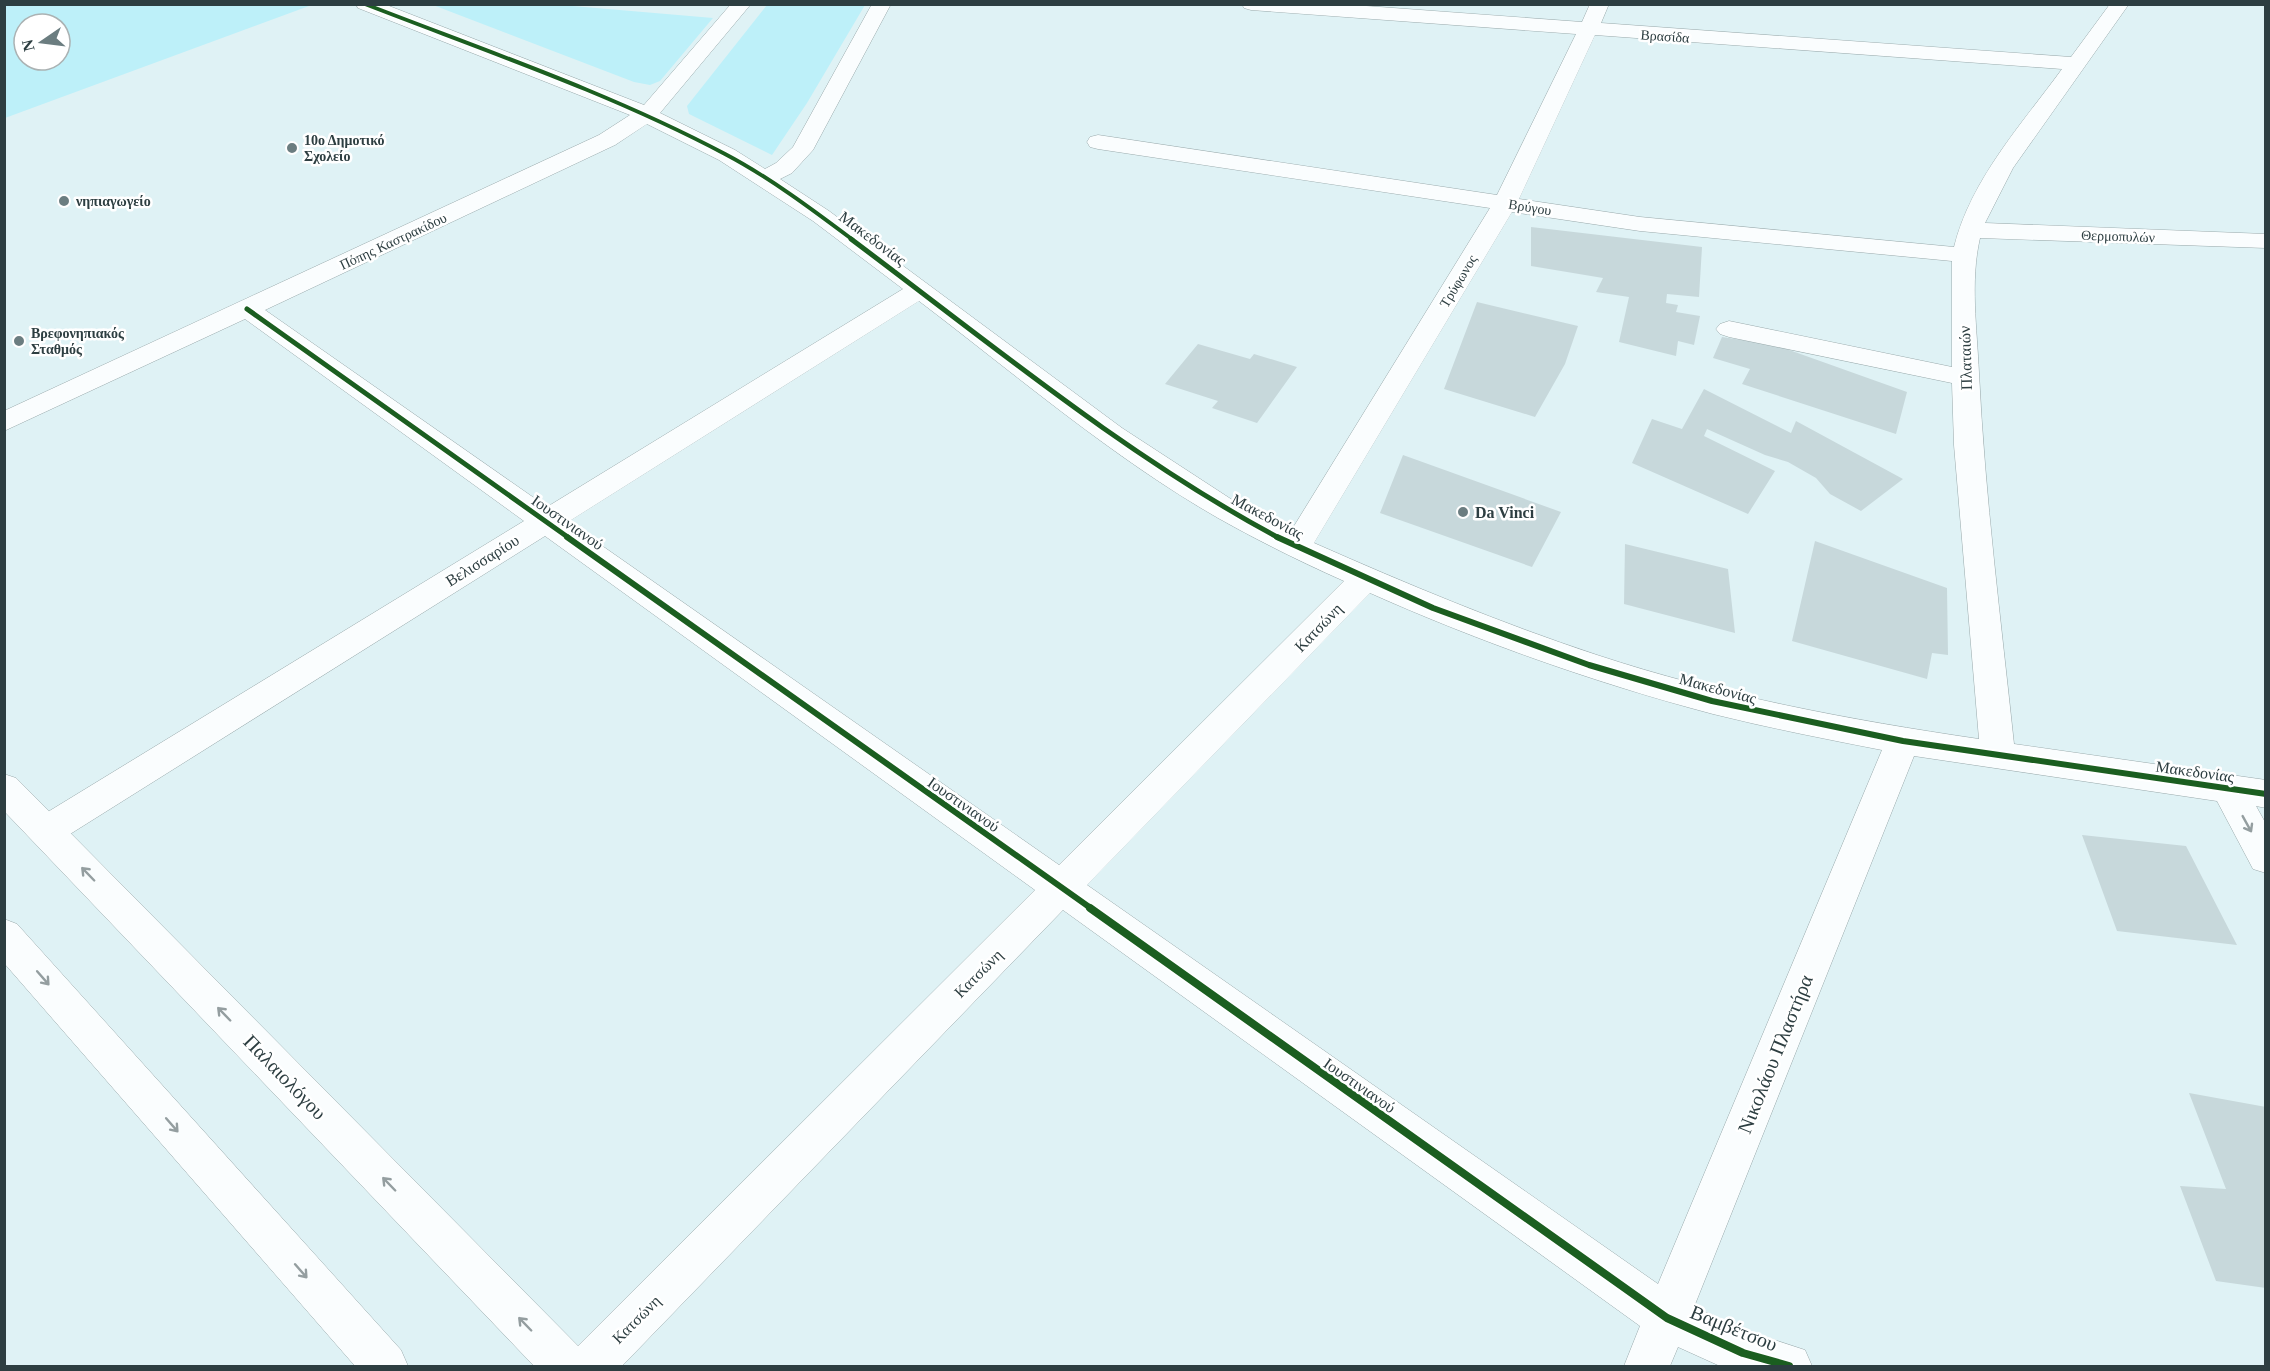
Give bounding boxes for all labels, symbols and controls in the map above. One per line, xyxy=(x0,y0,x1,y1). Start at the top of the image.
north arrow xyxy=(12,12,72,72)
street label: Βρασίδα xyxy=(1640,27,1691,46)
text: N xyxy=(18,37,38,53)
place label: 10ο Δημοτικό Σχολείο xyxy=(304,133,385,164)
marker: 10ο Δημοτικό Σχολείο xyxy=(285,141,299,155)
marker: νηπιαγωγείο xyxy=(57,194,71,208)
place label: νηπιαγωγείο xyxy=(75,194,151,209)
street label: Βρύγου xyxy=(1507,197,1553,218)
street label: Μακεδονίας xyxy=(836,208,910,269)
street label: Πόπης Καστρακίδου xyxy=(337,210,449,273)
street label: Θερμοπυλών xyxy=(2081,228,2155,245)
street label: Τρύφωνος xyxy=(1437,252,1480,310)
street label: Πλαταιών xyxy=(1956,325,1975,391)
place label: Βρεφονηπιακός Σταθμός xyxy=(31,326,125,357)
marker: Βρεφονηπιακός Σταθμός xyxy=(12,334,26,348)
street label: Μακεδονίας xyxy=(1229,490,1307,543)
street label: Ιουστινιανού xyxy=(529,491,607,553)
place label: Da Vinci xyxy=(1475,504,1535,521)
marker: Da Vinci xyxy=(1456,505,1470,519)
street label: Βελισσαρίου xyxy=(443,531,523,591)
street label: Κατσώνη xyxy=(1291,600,1346,656)
street label: Μακεδονίας xyxy=(1677,670,1759,707)
street label: Μακεδονίας xyxy=(2155,758,2236,786)
street label: Ιουστινιανού xyxy=(925,773,1003,835)
one-way arrow xyxy=(2242,814,2253,832)
one-way arrow xyxy=(81,867,96,882)
street label: Κατσώνη xyxy=(951,946,1006,1001)
one-way arrow xyxy=(36,971,50,986)
street label: Νικολάου Πλαστήρα xyxy=(1733,971,1818,1137)
one-way arrow xyxy=(217,1007,231,1022)
street label: Παλαιολόγου xyxy=(239,1030,331,1125)
street label: Ιουστινιανού xyxy=(1321,1054,1399,1116)
one-way arrow xyxy=(165,1117,179,1132)
one-way arrow xyxy=(382,1177,396,1192)
one-way arrow xyxy=(294,1263,308,1278)
street label: Κατσώνη xyxy=(609,1292,664,1347)
street label: Βαμβέτσου xyxy=(1687,1301,1781,1356)
one-way arrow xyxy=(517,1317,532,1332)

